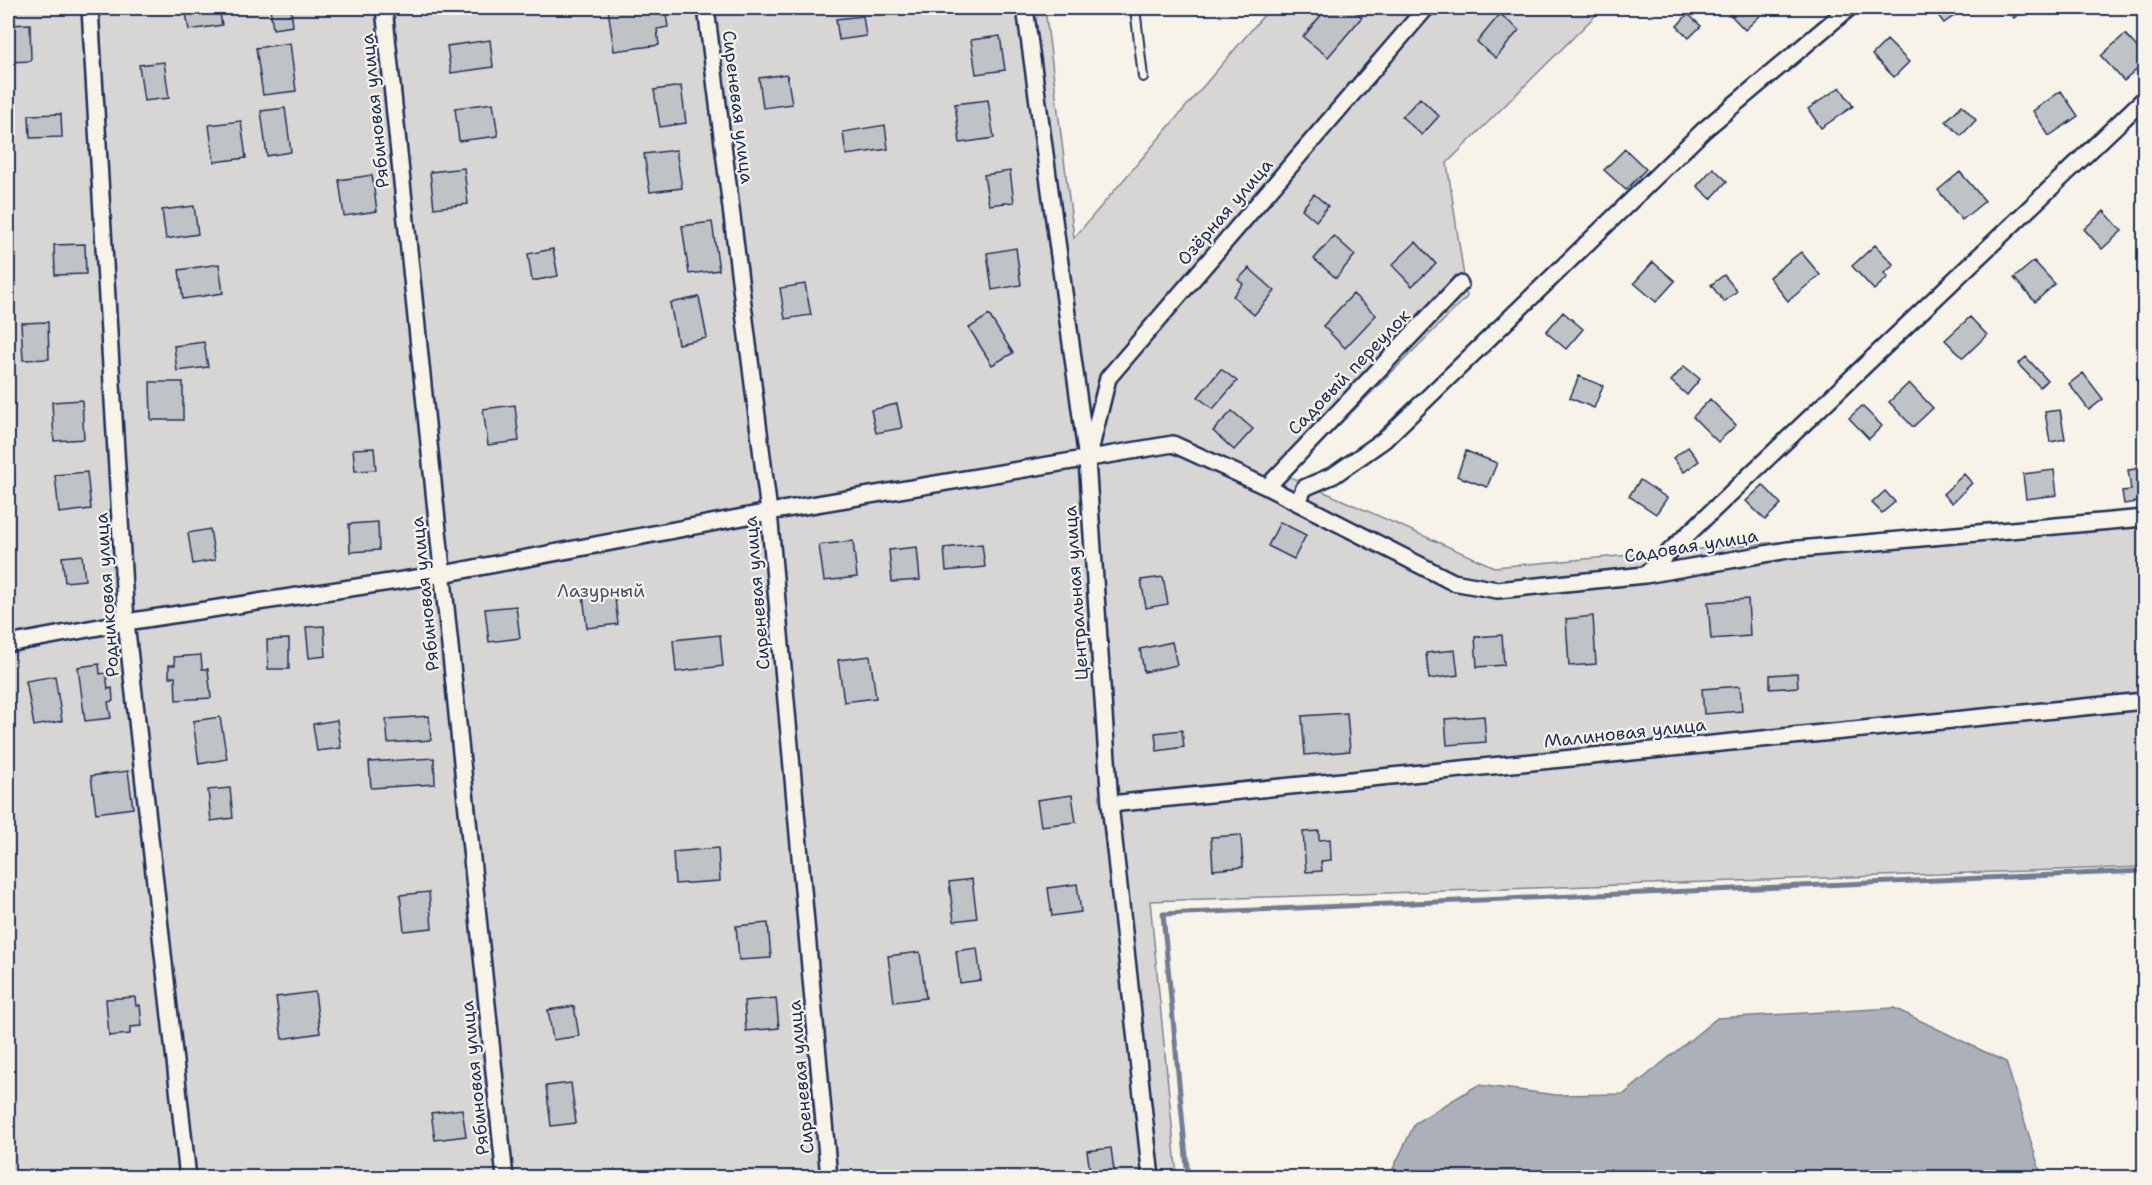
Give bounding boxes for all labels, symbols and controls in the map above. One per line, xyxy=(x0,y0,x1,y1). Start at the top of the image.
street label: Сиреневая улица xyxy=(717,29,759,185)
street label: Рябиновая улица xyxy=(355,33,395,189)
street label: Озёрная улица xyxy=(1172,154,1278,270)
street label: Садовый переулок xyxy=(1283,304,1416,440)
street label: Центральная улица xyxy=(1058,505,1094,681)
street label: Родниковая улица xyxy=(89,512,125,678)
street label: Сиреневая улица xyxy=(738,515,776,671)
street label: Рябиновая улица xyxy=(405,516,445,672)
street label: Садовая улица xyxy=(1622,524,1760,568)
park label: Лазурный xyxy=(557,579,645,603)
street label: Малиновая улица xyxy=(1543,713,1707,753)
street label: Сиреневая улица xyxy=(782,999,820,1155)
street label: Рябиновая улица xyxy=(455,1000,495,1156)

